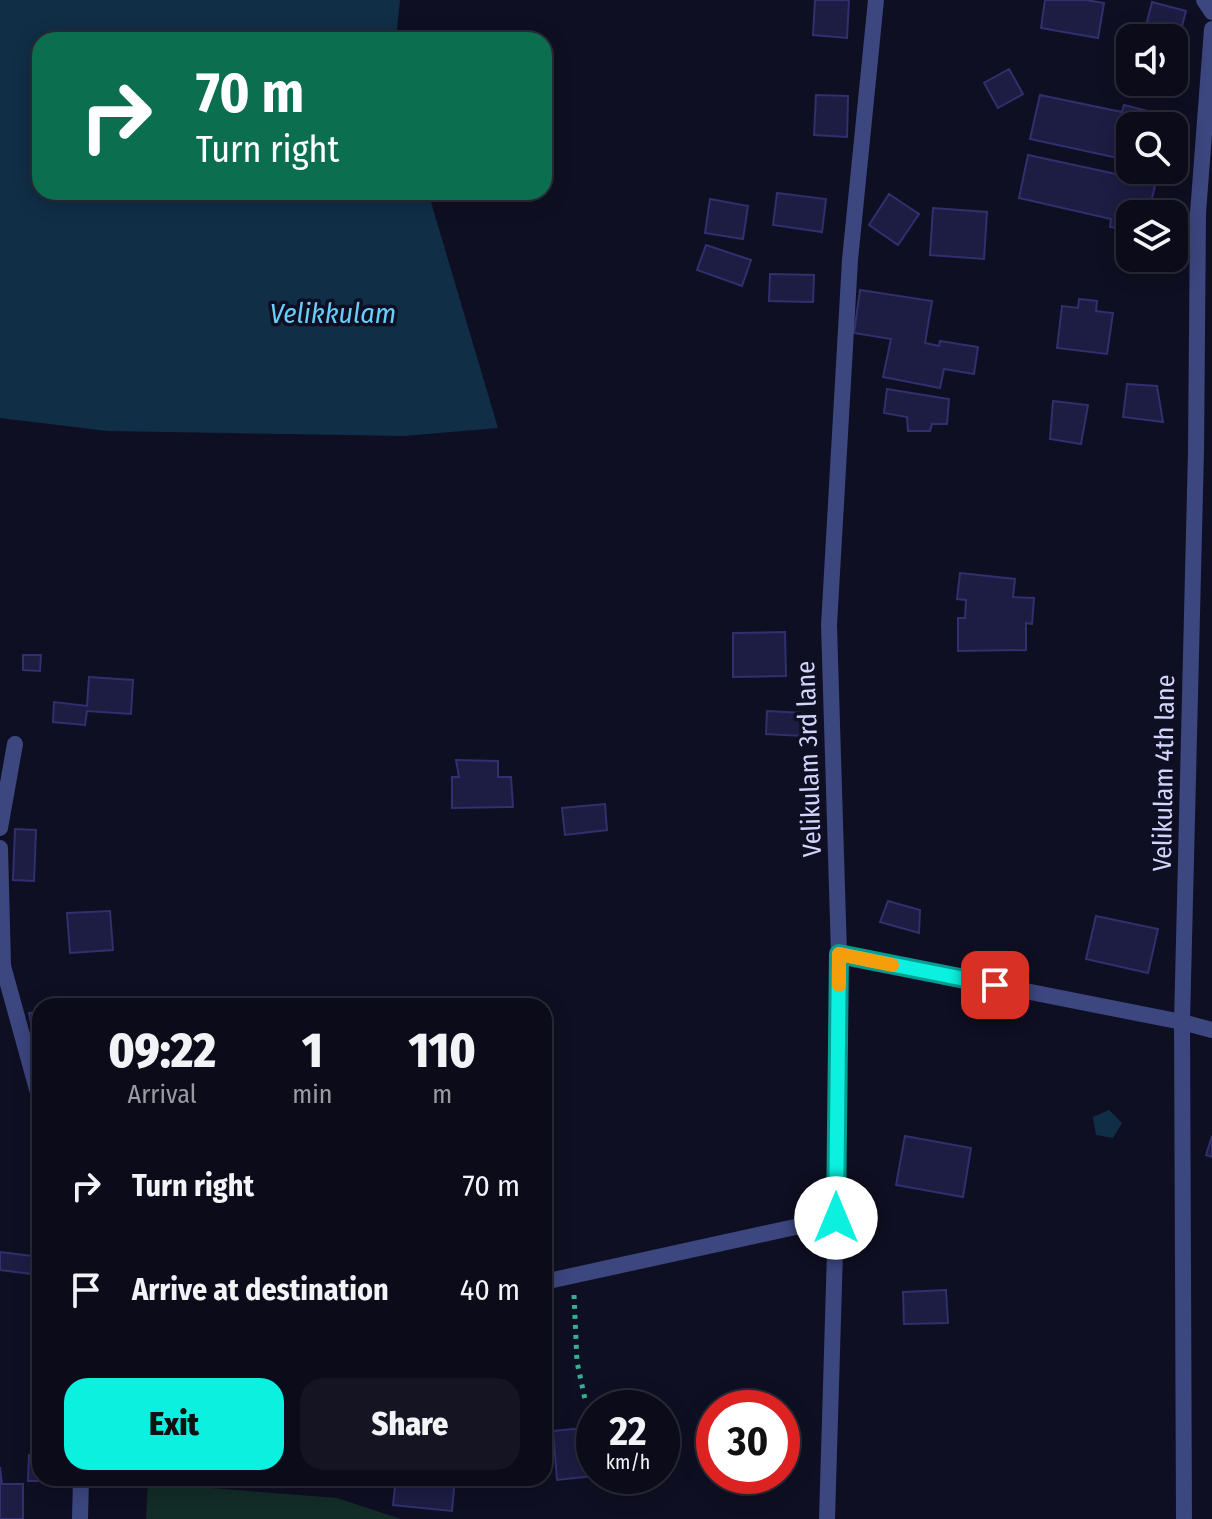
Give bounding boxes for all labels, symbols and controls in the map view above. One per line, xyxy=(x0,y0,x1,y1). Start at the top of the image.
map controls xyxy=(1116,24,1188,272)
button: sound xyxy=(1116,24,1188,96)
text: 70 m xyxy=(196,60,304,127)
icon: right xyxy=(64,64,168,168)
button: search xyxy=(1116,112,1188,184)
text: Turn right xyxy=(196,128,339,172)
button: layers xyxy=(1116,200,1188,272)
water label: Velikkulam xyxy=(270,297,396,330)
street label: Velikulam 3rd lane xyxy=(790,660,828,858)
street label: Velikulam 4th lane xyxy=(1147,674,1181,872)
pin xyxy=(961,951,1029,1019)
icon: arrive xyxy=(973,963,1017,1007)
text: 09:22 xyxy=(108,1022,216,1080)
text: 1 xyxy=(302,1022,323,1080)
text: 110 xyxy=(409,1022,476,1080)
text: Arrival xyxy=(128,1079,197,1110)
text: min xyxy=(292,1079,332,1110)
text: m xyxy=(432,1079,452,1110)
icon: right xyxy=(64,1164,108,1208)
text: Turn right xyxy=(132,1168,254,1204)
text: 70 m xyxy=(462,1168,520,1204)
position arrow xyxy=(794,1176,878,1260)
icon: arrive xyxy=(64,1268,108,1312)
text: Arrive at destination xyxy=(132,1272,389,1308)
text: 40 m xyxy=(460,1272,520,1308)
button: Exit xyxy=(64,1378,284,1470)
button: Share xyxy=(300,1378,520,1470)
speed limit sign: 30 xyxy=(696,1390,800,1494)
text: 22 xyxy=(609,1408,647,1456)
text: km/h xyxy=(606,1450,650,1474)

